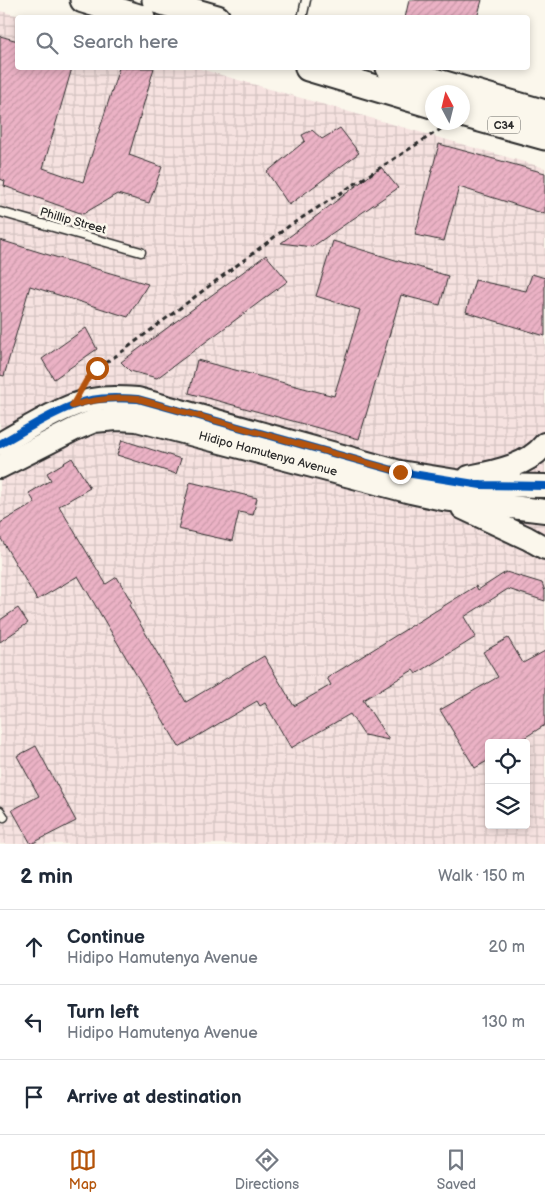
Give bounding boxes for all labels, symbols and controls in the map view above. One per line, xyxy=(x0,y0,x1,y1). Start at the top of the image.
search box xyxy=(15,15,530,70)
icon: search xyxy=(33,29,61,57)
text: Search here xyxy=(73,31,178,54)
north arrow xyxy=(425,85,470,130)
road number: C34 xyxy=(488,116,520,134)
street label: Phillip Street xyxy=(38,204,108,238)
route start xyxy=(86,357,109,380)
street label: Hidipo Hamutenya Avenue xyxy=(197,428,339,480)
route end xyxy=(389,461,412,484)
map controls xyxy=(485,739,530,829)
button: locate xyxy=(485,739,530,784)
button: layers xyxy=(485,784,530,829)
text: 2 min xyxy=(20,864,73,889)
text: Walk · 150 m xyxy=(438,867,525,886)
text: Continue xyxy=(67,926,145,949)
icon: ahead xyxy=(20,933,48,961)
text: 20 m xyxy=(489,938,525,957)
text: Hidipo Hamutenya Avenue xyxy=(67,949,258,968)
text: Turn left xyxy=(67,1001,139,1024)
icon: left xyxy=(20,1008,48,1036)
text: 130 m xyxy=(482,1013,525,1032)
text: Hidipo Hamutenya Avenue xyxy=(67,1024,258,1043)
icon: arrive xyxy=(20,1083,48,1111)
text: Arrive at destination xyxy=(67,1086,242,1109)
tab: Map xyxy=(69,1146,97,1193)
tab: Directions xyxy=(235,1146,299,1193)
tab: Saved xyxy=(437,1146,476,1193)

